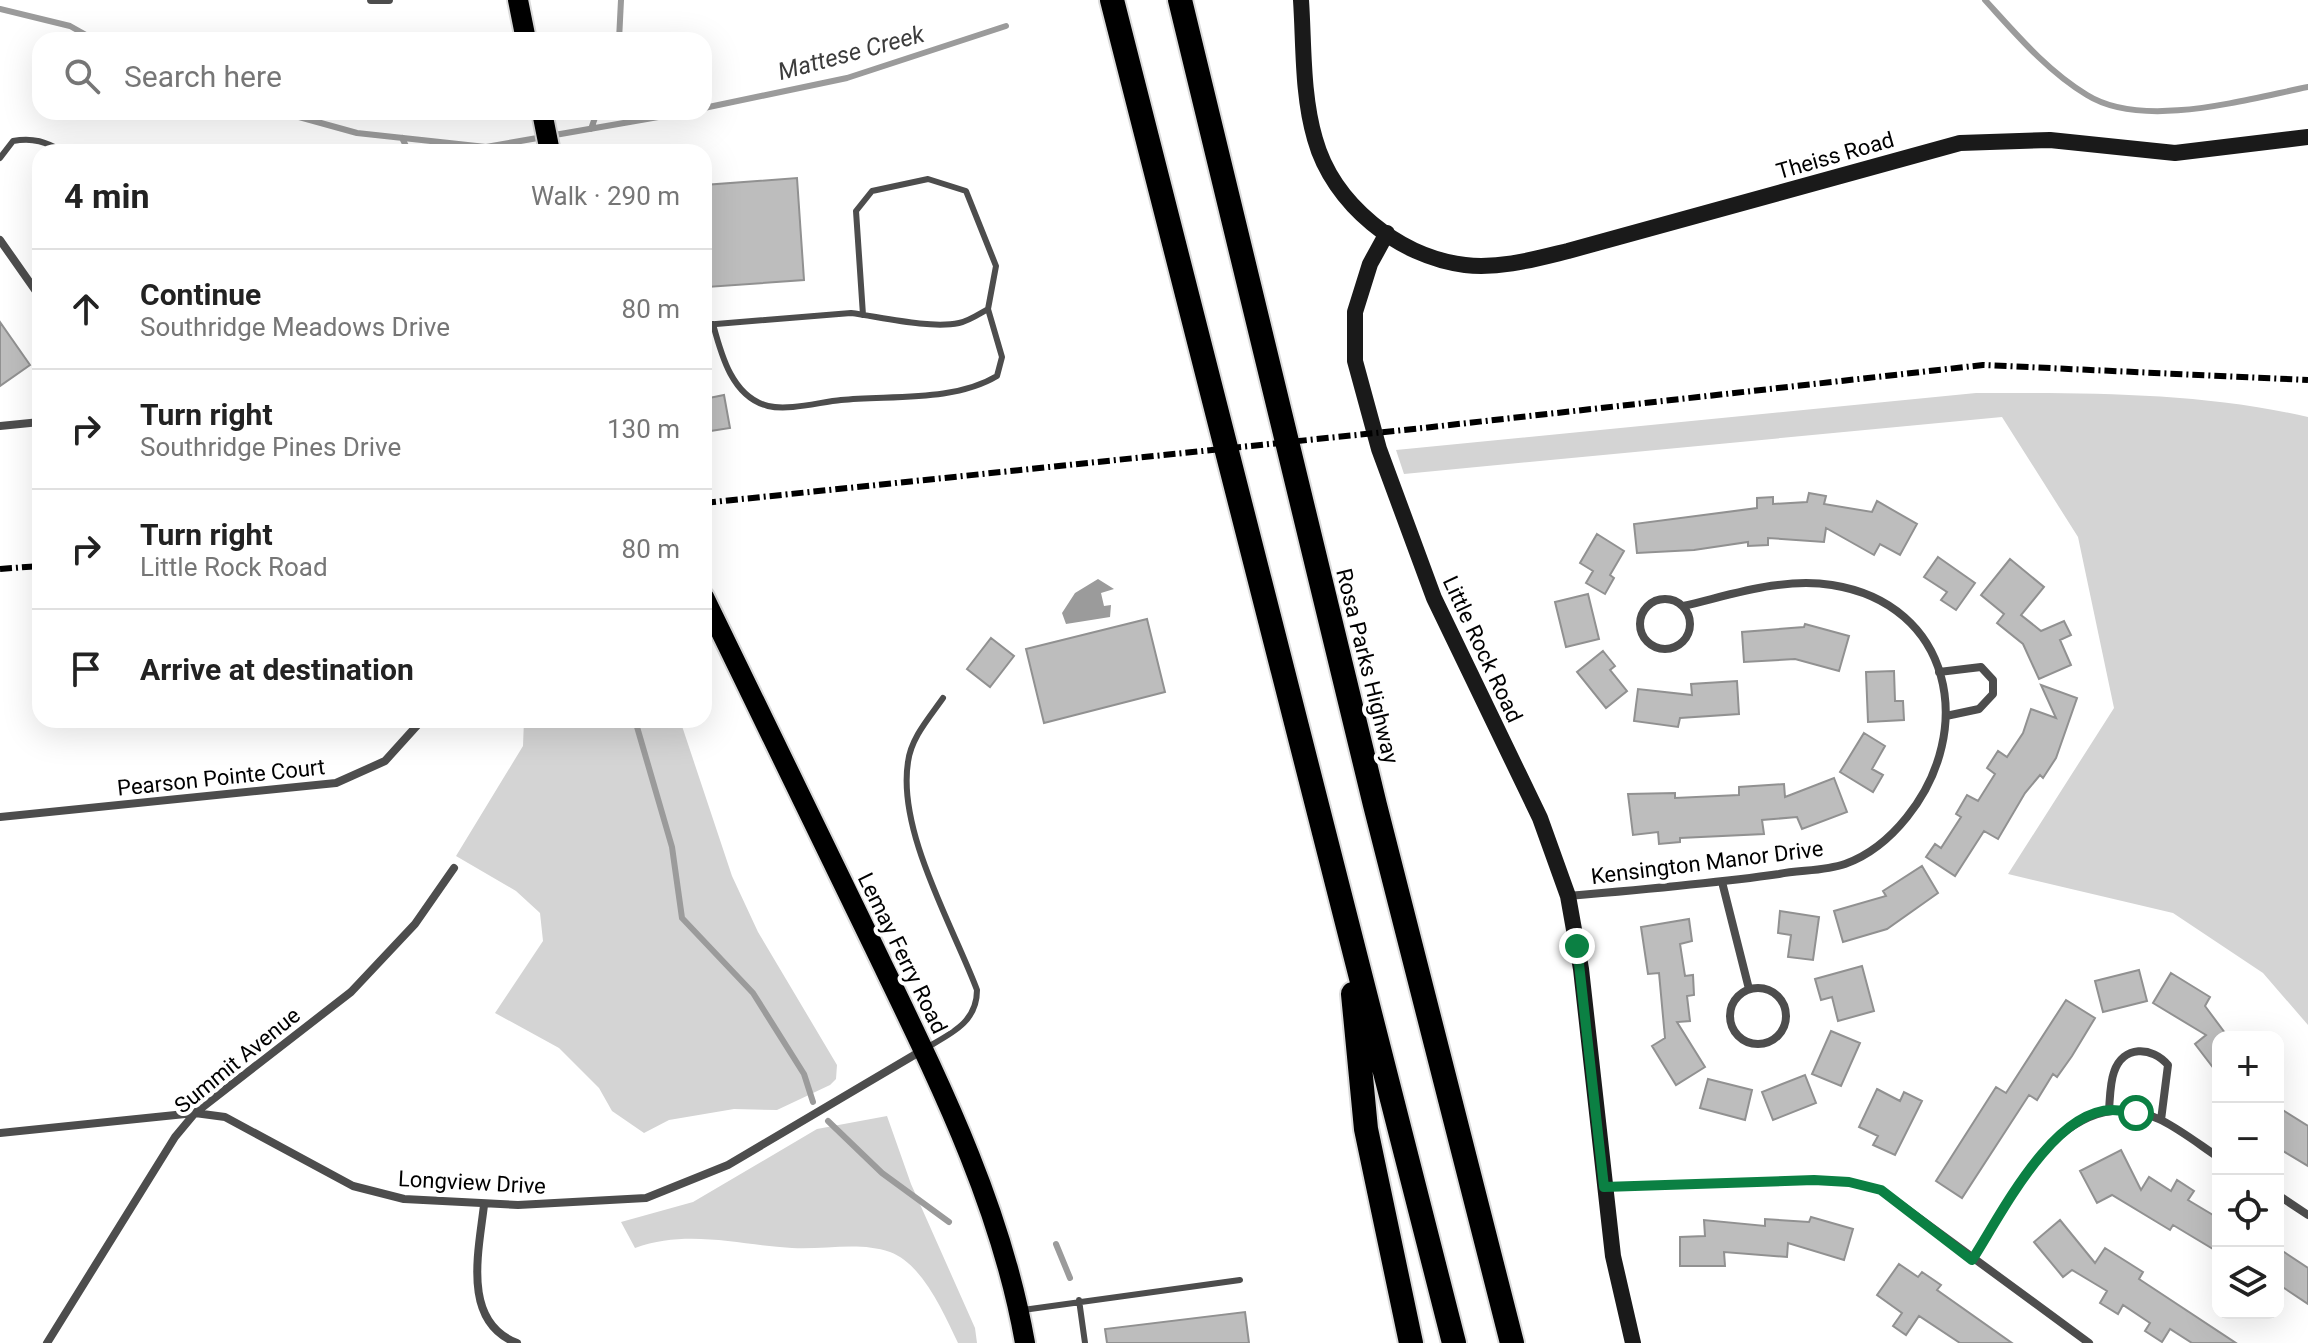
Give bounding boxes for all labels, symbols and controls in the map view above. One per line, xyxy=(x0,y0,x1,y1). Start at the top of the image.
water label: Mattese Creek xyxy=(775,20,928,86)
search box xyxy=(32,32,712,120)
icon: search xyxy=(60,54,104,98)
text: Search here xyxy=(124,59,282,94)
street label: Theiss Road xyxy=(1774,127,1897,184)
text: 4 min xyxy=(64,176,149,216)
text: Walk · 290 m xyxy=(531,181,680,211)
text: Continue xyxy=(140,277,261,312)
icon: ahead xyxy=(64,287,108,331)
text: 80 m xyxy=(622,294,680,324)
text: Southridge Meadows Drive xyxy=(140,312,450,342)
text: Turn right xyxy=(140,397,273,432)
icon: right xyxy=(64,407,108,451)
text: 130 m xyxy=(607,414,680,444)
text: Southridge Pines Drive xyxy=(140,432,401,462)
text: Turn right xyxy=(140,517,273,552)
icon: right xyxy=(64,527,108,571)
text: 80 m xyxy=(622,534,680,564)
text: Little Rock Road xyxy=(140,552,328,582)
street label: Rosa Parks Highway xyxy=(1331,566,1404,767)
street label: Little Rock Road xyxy=(1438,572,1527,726)
icon: arrive xyxy=(64,647,108,691)
text: Arrive at destination xyxy=(140,652,414,687)
street label: Pearson Pointe Court xyxy=(116,754,326,801)
street label: Kensington Manor Drive xyxy=(1589,836,1825,889)
street label: Lemay Ferry Road xyxy=(853,869,952,1038)
route end xyxy=(1559,928,1595,964)
street label: Summit Avenue xyxy=(170,1002,305,1118)
map controls xyxy=(2212,1031,2284,1319)
button: + xyxy=(2212,1031,2284,1103)
route start xyxy=(2118,1095,2154,1131)
button: − xyxy=(2212,1103,2284,1175)
street label: Longview Drive xyxy=(397,1166,547,1199)
button: locate xyxy=(2212,1175,2284,1247)
button: layers xyxy=(2212,1247,2284,1319)

